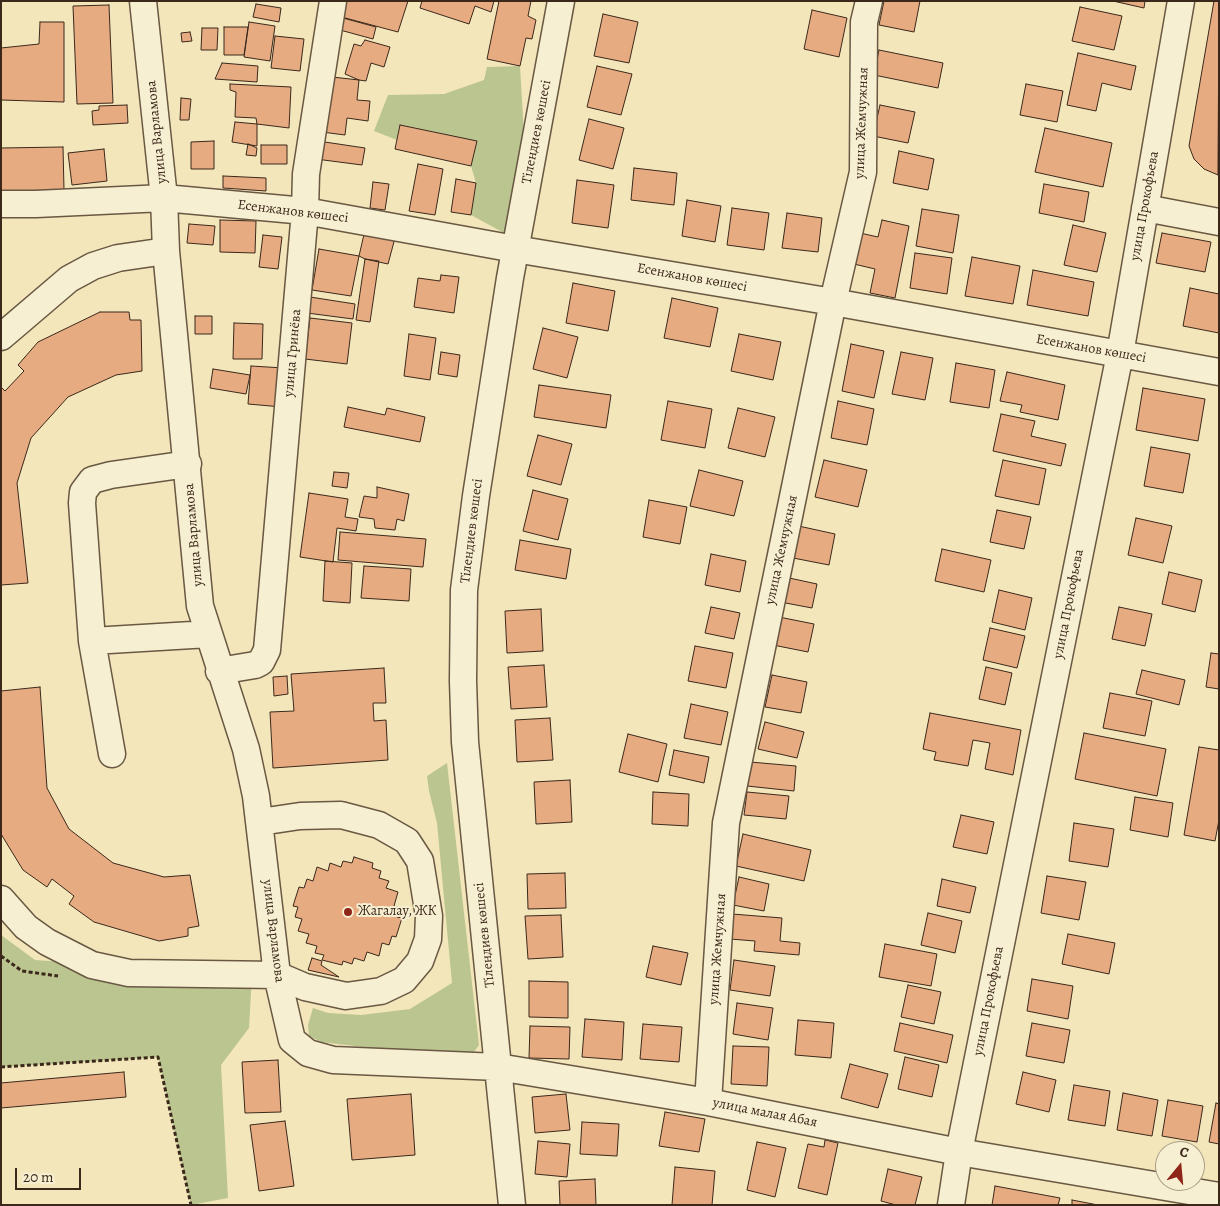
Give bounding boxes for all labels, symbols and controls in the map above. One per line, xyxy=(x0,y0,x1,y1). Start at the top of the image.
street label: улица Жемчужная xyxy=(852,67,872,179)
street label: Тілендиев көшесі xyxy=(519,79,555,185)
street label: улица Варламова xyxy=(143,80,171,184)
street label: улица Прокофьева xyxy=(1127,150,1163,262)
street label: Есенжанов көшесі xyxy=(237,197,349,227)
street label: Есенжанов көшесі xyxy=(636,260,748,296)
street label: улица Гринёва xyxy=(281,308,305,398)
street label: Есенжанов көшесі xyxy=(1035,331,1147,367)
street label: Тілендиев көшесі xyxy=(457,478,487,584)
street label: улица Варламова xyxy=(181,483,207,587)
street label: улица Жемчужная xyxy=(762,494,802,606)
street label: улица Прокофьева xyxy=(1050,548,1088,660)
street label: улица Варламова xyxy=(258,879,288,983)
street label: Тілендиев көшесі xyxy=(471,882,499,988)
street label: улица Жемчужная xyxy=(706,893,730,1005)
place label: Жагалау, ЖК xyxy=(358,904,436,920)
marker: Жагалау, ЖК xyxy=(342,906,354,918)
street label: улица Прокофьева xyxy=(970,945,1008,1057)
street label: улица малая Абая xyxy=(711,1095,819,1131)
north arrow xyxy=(1155,1141,1205,1191)
text: С xyxy=(1177,1142,1191,1162)
scale bar xyxy=(18,1158,84,1190)
text: 20 m xyxy=(23,1167,54,1187)

